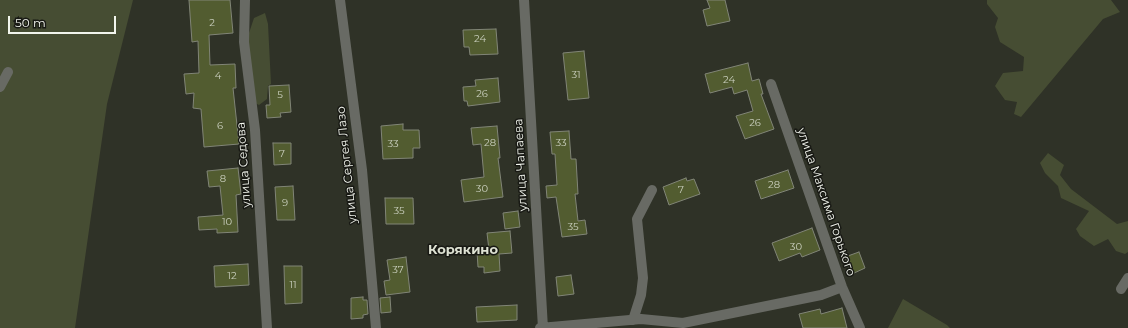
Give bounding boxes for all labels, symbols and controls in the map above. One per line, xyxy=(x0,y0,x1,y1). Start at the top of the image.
scale bar xyxy=(10,8,118,34)
text: 50 m xyxy=(15,15,46,30)
house number: 2 xyxy=(209,17,215,29)
house number: 24 xyxy=(474,33,486,45)
house number: 31 xyxy=(571,69,581,81)
house number: 4 xyxy=(215,70,221,82)
house number: 24 xyxy=(723,74,735,86)
house number: 26 xyxy=(476,88,488,100)
house number: 5 xyxy=(277,89,283,101)
street label: улица Сергея Лазо xyxy=(334,106,360,224)
house number: 26 xyxy=(749,117,761,129)
street label: улица Чапаева xyxy=(511,118,531,212)
house number: 6 xyxy=(217,120,223,132)
street label: улица Седова xyxy=(234,122,254,208)
street label: улица Максима Горького xyxy=(794,126,858,278)
house number: 28 xyxy=(484,137,496,149)
house number: 33 xyxy=(555,137,567,149)
house number: 33 xyxy=(387,138,399,150)
house number: 7 xyxy=(279,148,285,160)
house number: 8 xyxy=(220,173,226,185)
house number: 28 xyxy=(768,179,780,191)
house number: 30 xyxy=(476,183,488,195)
house number: 7 xyxy=(678,184,684,196)
house number: 9 xyxy=(282,197,288,209)
house number: 35 xyxy=(393,205,405,217)
house number: 10 xyxy=(222,216,232,228)
house number: 35 xyxy=(567,221,579,233)
house number: 30 xyxy=(790,241,802,253)
district label: Корякино xyxy=(428,242,498,258)
house number: 37 xyxy=(392,264,404,276)
house number: 12 xyxy=(227,270,237,282)
house number: 11 xyxy=(289,279,297,291)

